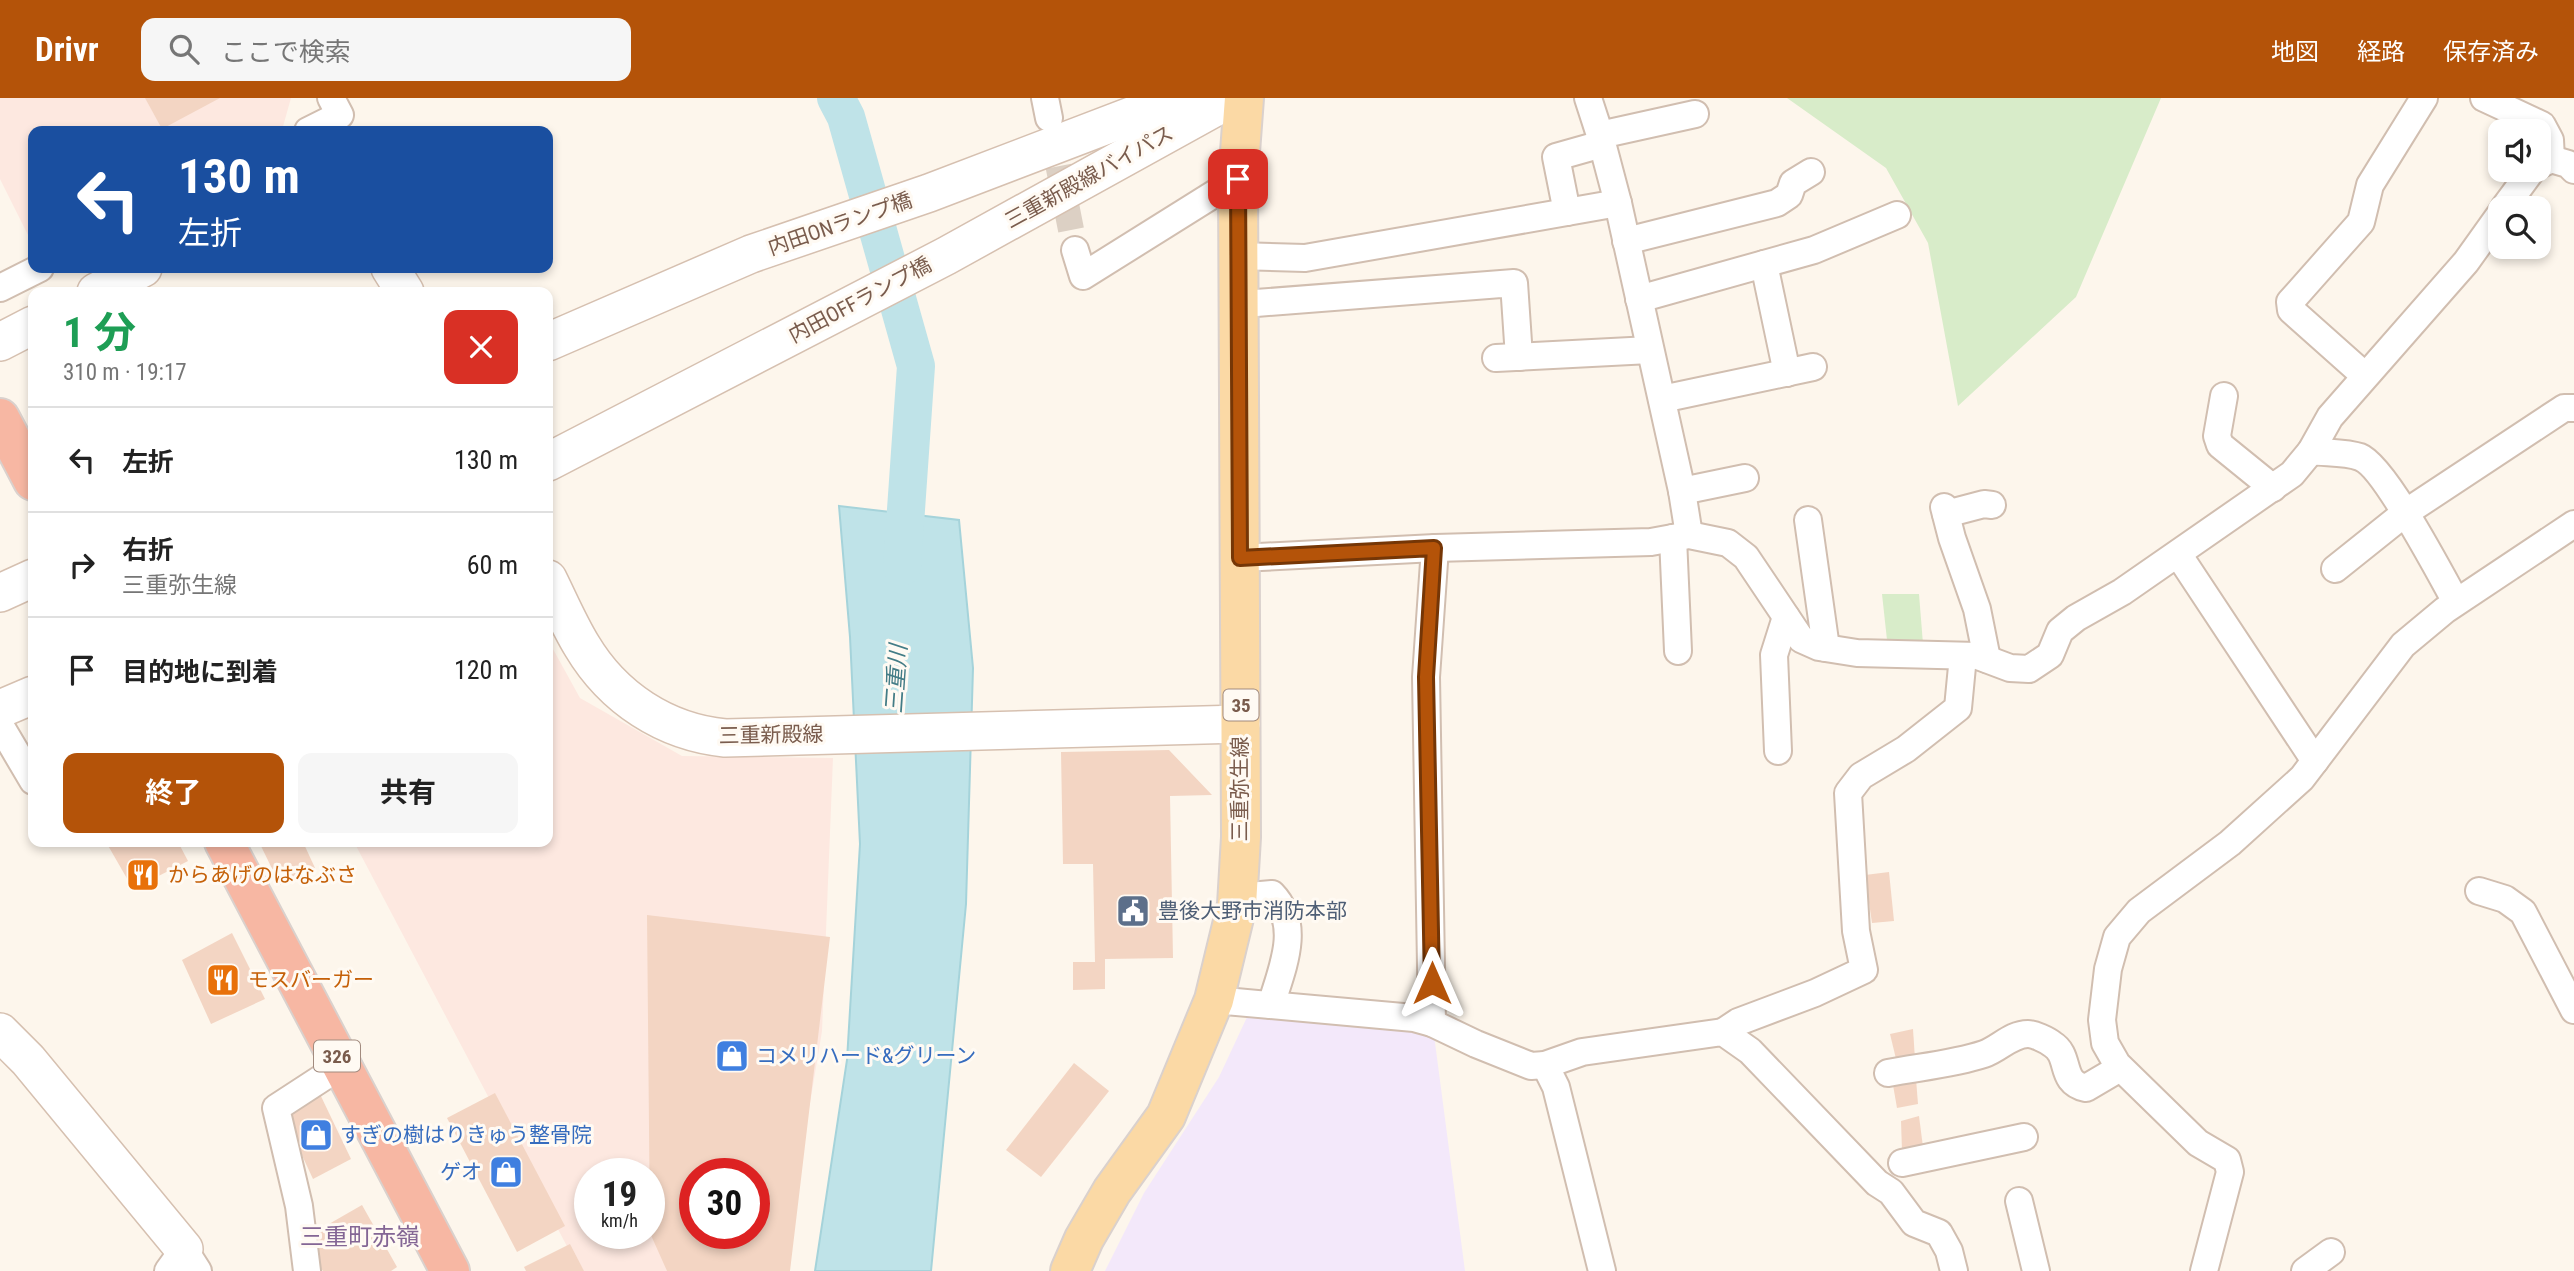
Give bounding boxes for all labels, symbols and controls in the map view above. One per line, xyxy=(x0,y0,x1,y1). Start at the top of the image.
search box xyxy=(141,18,631,81)
text: Drivr xyxy=(35,30,99,69)
icon: search xyxy=(165,30,203,68)
text: ここで検索 xyxy=(221,37,351,67)
text: 地図 xyxy=(2271,38,2319,66)
text: 経路 xyxy=(2357,38,2405,66)
text: 保存済み xyxy=(2443,38,2539,66)
map controls xyxy=(2488,119,2551,259)
button: sound xyxy=(2488,119,2551,182)
street label: 三重新殿線バイパス xyxy=(1001,121,1177,233)
text: 130 m xyxy=(178,148,300,205)
pin xyxy=(1208,149,1268,209)
icon: left xyxy=(63,154,154,245)
icon: arrive xyxy=(1219,160,1257,198)
street label: 内田ONランプ橋 xyxy=(765,188,915,260)
button: search xyxy=(2488,196,2551,259)
text: 左折 xyxy=(178,214,242,252)
street label: 内田OFFランプ橋 xyxy=(785,252,935,348)
text: 1 分 xyxy=(63,308,136,357)
button: close xyxy=(444,310,518,384)
text: 310 m · 19:17 xyxy=(63,359,187,386)
icon: left xyxy=(63,441,101,479)
text: 130 m xyxy=(454,445,518,475)
text: 左折 xyxy=(122,447,174,477)
text: 右折 xyxy=(122,535,174,565)
icon: right xyxy=(63,546,101,584)
text: 60 m xyxy=(467,550,518,580)
text: 三重弥生線 xyxy=(122,572,237,599)
water label: 三重川 xyxy=(881,641,913,714)
icon: arrive xyxy=(63,651,101,689)
text: 120 m xyxy=(454,655,518,685)
text: 目的地に到着 xyxy=(122,657,278,687)
road number: 35 xyxy=(1224,690,1258,720)
street label: 三重新殿線 xyxy=(718,722,824,748)
street label: 三重弥生線 xyxy=(1228,737,1252,842)
button: 終了 xyxy=(63,753,284,833)
button: 共有 xyxy=(298,753,518,833)
restaurant icon: からあげのはなぶさ xyxy=(124,856,162,894)
place label: からあげのはなぶさ xyxy=(168,863,357,887)
public building icon: 豊後大野市消防本部 xyxy=(1114,892,1152,930)
place label: 豊後大野市消防本部 xyxy=(1158,899,1347,923)
position arrow xyxy=(1395,946,1469,1020)
restaurant icon: モスバーガー xyxy=(204,961,242,999)
place label: モスバーガー xyxy=(248,968,374,992)
shop icon: コメリハード&グリーン xyxy=(713,1037,751,1075)
road number: 326 xyxy=(314,1040,360,1072)
place label: コメリハード&グリーン xyxy=(756,1044,976,1068)
shop icon: すぎの樹はりきゅう整骨院 xyxy=(297,1116,335,1154)
place label: すぎの樹はりきゅう整骨院 xyxy=(340,1123,592,1147)
shop icon: ゲオ xyxy=(487,1153,525,1191)
speed limit sign: 30 xyxy=(679,1158,770,1249)
place label: ゲオ xyxy=(440,1160,482,1184)
text: 19 xyxy=(602,1174,637,1215)
text: km/h xyxy=(601,1210,638,1231)
district label: 三重町赤嶺 xyxy=(300,1223,420,1251)

